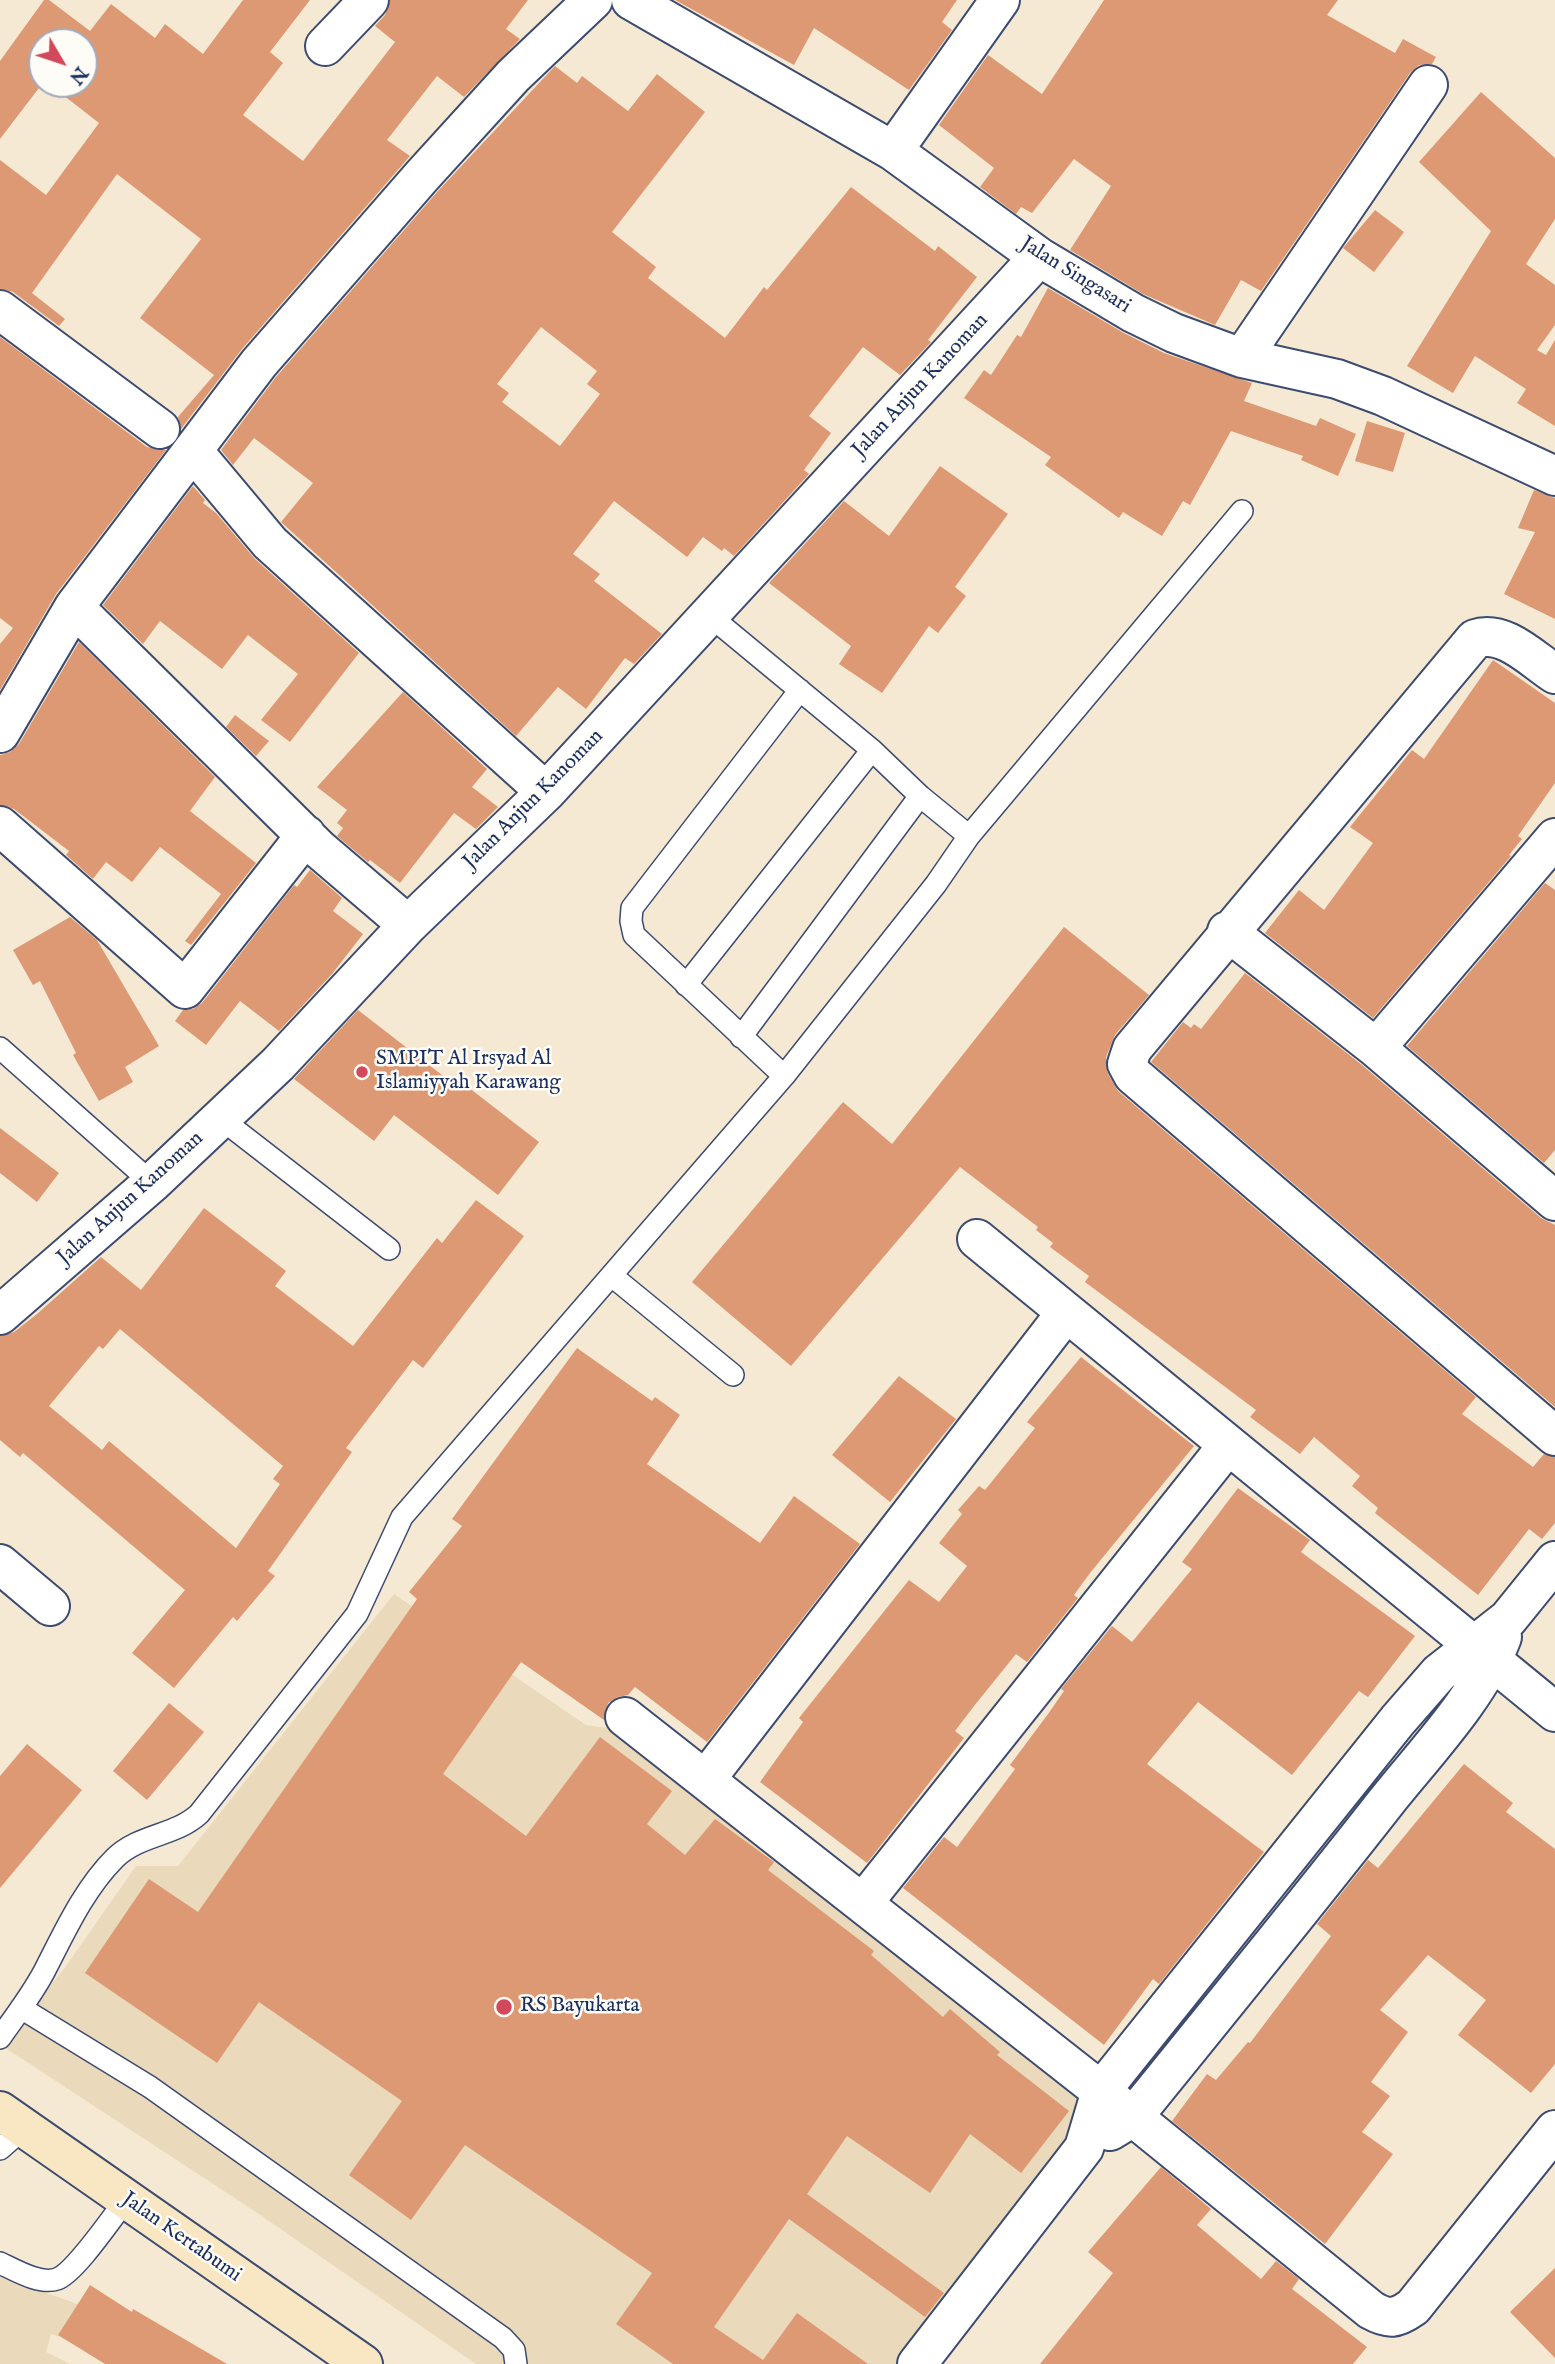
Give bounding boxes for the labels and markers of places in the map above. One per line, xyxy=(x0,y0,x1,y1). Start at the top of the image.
place label: SMPIT Al Irsyad Al Islamiyyah Karawang xyxy=(376,1047,561,1097)
marker: SMPIT Al Irsyad Al Islamiyyah Karawang xyxy=(354,1064,370,1080)
place label: RS Bayukarta xyxy=(520,1994,640,2020)
marker: RS Bayukarta xyxy=(494,1997,514,2017)

